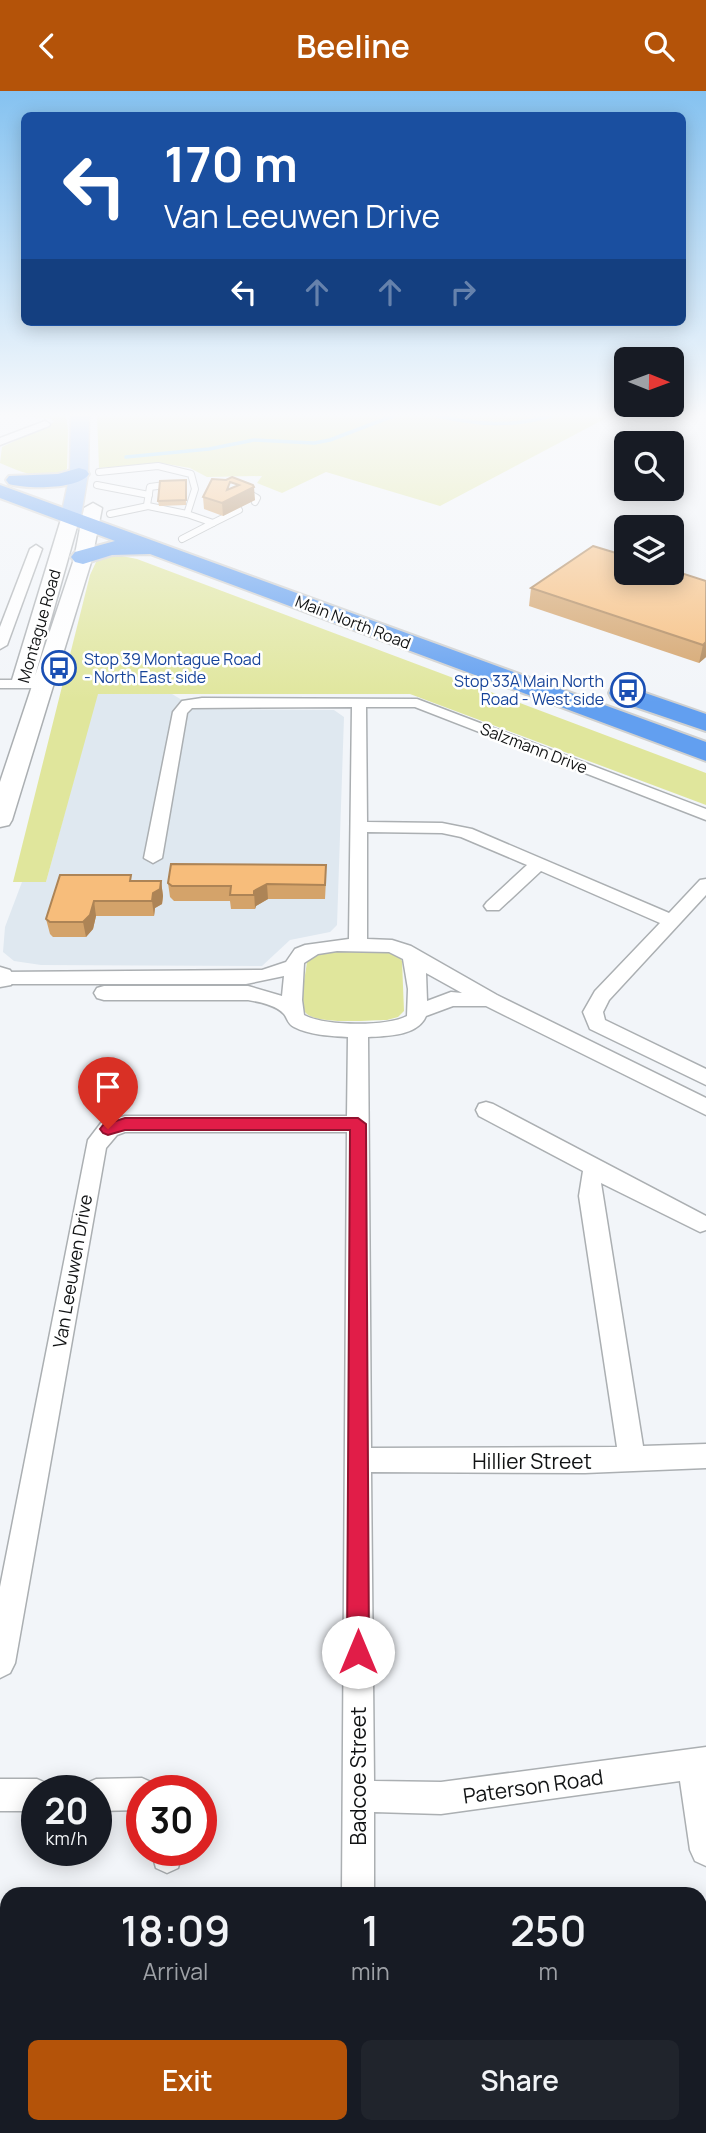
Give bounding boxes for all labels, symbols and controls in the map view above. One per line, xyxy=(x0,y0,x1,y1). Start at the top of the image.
text: Beeline xyxy=(296,24,410,68)
icon: back xyxy=(28,27,66,65)
icon: search xyxy=(640,27,678,65)
text: 170 m xyxy=(164,130,298,197)
icon: left xyxy=(49,140,140,231)
text: Van Leeuwen Drive xyxy=(164,194,440,238)
icon: left xyxy=(225,273,263,311)
icon: ahead xyxy=(298,273,336,311)
icon: ahead xyxy=(371,273,409,311)
icon: right xyxy=(444,273,482,311)
north arrow xyxy=(614,347,684,417)
map controls xyxy=(614,347,684,585)
button: search xyxy=(614,431,684,501)
button: layers xyxy=(614,515,684,585)
street label: Montague Road xyxy=(12,567,66,685)
street label: Main North Road xyxy=(292,590,414,654)
place label: Stop 39 Montague Road - North East side xyxy=(84,648,261,688)
bus stop icon: Stop 39 Montague Road - North East side xyxy=(40,649,78,687)
place label: Stop 33A Main North Road - West side xyxy=(454,670,604,710)
bus stop icon: Stop 33A Main North Road - West side xyxy=(609,671,647,709)
street label: Salzmann Drive xyxy=(477,717,591,779)
pin xyxy=(78,1057,138,1129)
icon: arrive xyxy=(89,1068,127,1106)
street label: Van Leeuwen Drive xyxy=(47,1192,97,1350)
street label: Hillier Street xyxy=(472,1447,592,1475)
position arrow xyxy=(321,1615,395,1689)
street label: Badcoe Street xyxy=(344,1707,372,1845)
street label: Paterson Road xyxy=(461,1762,605,1810)
speed limit sign: 30 xyxy=(126,1775,217,1866)
text: 20 xyxy=(45,1787,88,1835)
text: km/h xyxy=(46,1826,87,1850)
text: 18:09 xyxy=(121,1901,230,1959)
text: 1 xyxy=(361,1901,379,1959)
text: 250 xyxy=(510,1901,586,1959)
text: Arrival xyxy=(143,1955,208,1987)
text: min xyxy=(351,1955,390,1987)
text: m xyxy=(539,1955,558,1987)
button: Exit xyxy=(28,2040,347,2120)
button: Share xyxy=(361,2040,679,2120)

